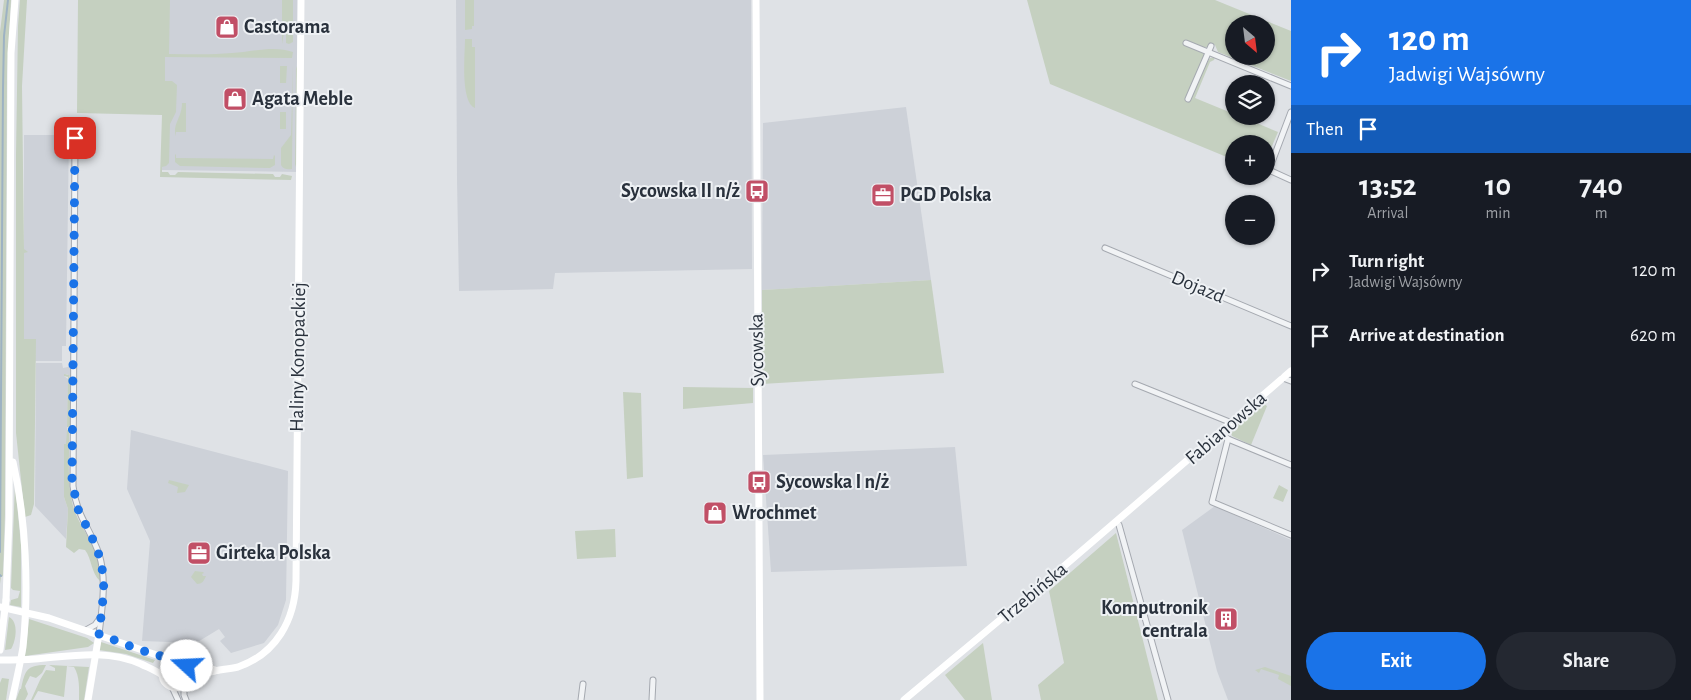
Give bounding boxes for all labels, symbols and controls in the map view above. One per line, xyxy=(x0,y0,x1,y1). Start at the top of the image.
shop icon: Castorama xyxy=(214,14,240,40)
north arrow xyxy=(1225,15,1275,65)
map controls xyxy=(1225,15,1275,245)
place label: Castorama xyxy=(244,17,330,37)
icon: right xyxy=(1306,20,1371,85)
text: 120 m xyxy=(1389,22,1470,57)
text: Jadwigi Wajsówny xyxy=(1389,63,1545,85)
button: layers xyxy=(1225,75,1275,125)
shop icon: Agata Meble xyxy=(222,86,248,112)
place label: Agata Meble xyxy=(252,89,353,109)
icon: arrive xyxy=(1354,115,1382,143)
pin xyxy=(54,117,96,159)
text: Then xyxy=(1306,120,1344,139)
icon: arrive xyxy=(61,124,89,152)
button: + xyxy=(1225,135,1275,185)
text: 13:52 xyxy=(1359,171,1417,201)
text: 10 xyxy=(1485,171,1511,201)
text: 740 xyxy=(1579,171,1623,201)
bus stop icon: Sycowska II n/ż xyxy=(744,178,770,204)
place label: Sycowska II n/ż xyxy=(621,181,740,201)
office icon: PGD Polska xyxy=(870,182,896,208)
place label: PGD Polska xyxy=(900,185,992,205)
button: − xyxy=(1225,195,1275,245)
text: Arrival xyxy=(1367,205,1408,221)
text: min xyxy=(1486,205,1510,221)
text: m xyxy=(1595,205,1607,221)
text: Turn right xyxy=(1349,252,1424,271)
icon: right xyxy=(1306,257,1334,285)
text: 120 m xyxy=(1632,261,1676,280)
street label: Dojazd xyxy=(1168,267,1228,307)
text: Jadwigi Wajsówny xyxy=(1349,274,1462,290)
street label: Haliny Konopackiej xyxy=(287,282,309,432)
street label: Sycowska xyxy=(746,313,768,387)
icon: arrive xyxy=(1306,322,1334,350)
text: Arrive at destination xyxy=(1349,326,1505,345)
text: 620 m xyxy=(1630,326,1676,345)
street label: Fabianowska xyxy=(1182,388,1270,468)
bus stop icon: Sycowska I n/ż xyxy=(746,469,772,495)
place label: Sycowska I n/ż xyxy=(776,472,889,492)
shop icon: Wrochmet xyxy=(702,500,728,526)
place label: Wrochmet xyxy=(732,503,817,523)
office icon: Girteka Polska xyxy=(186,540,212,566)
place label: Girteka Polska xyxy=(216,543,331,563)
street label: Trzebińska xyxy=(995,559,1071,627)
place label: Komputronik centrala xyxy=(1101,598,1208,641)
building icon: Komputronik centrala xyxy=(1213,606,1239,632)
button: Exit xyxy=(1306,632,1486,690)
button: Share xyxy=(1496,632,1676,690)
position arrow xyxy=(160,639,212,691)

